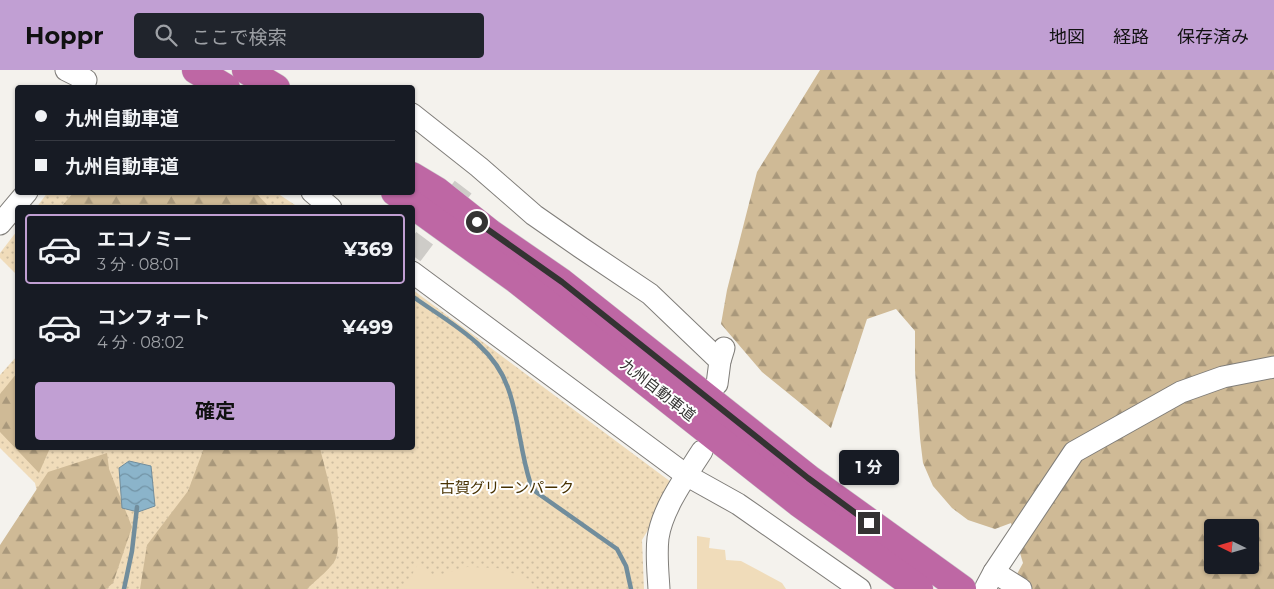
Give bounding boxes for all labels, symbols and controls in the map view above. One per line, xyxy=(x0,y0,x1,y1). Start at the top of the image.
search box xyxy=(134,13,484,58)
text: Hoppr xyxy=(25,21,104,50)
icon: search xyxy=(152,21,180,49)
text: ここで検索 xyxy=(192,26,287,49)
text: 地図 xyxy=(1049,26,1085,48)
text: 経路 xyxy=(1113,26,1149,48)
text: 保存済み xyxy=(1177,26,1249,48)
text: 九州自動車道 xyxy=(65,107,179,130)
text: 九州自動車道 xyxy=(65,155,179,178)
route start xyxy=(466,211,488,233)
icon: car xyxy=(37,227,82,272)
text: エコノミー xyxy=(97,228,192,251)
text: ¥369 xyxy=(343,238,393,261)
text: 3 分 · 08:01 xyxy=(97,255,179,274)
icon: car xyxy=(37,305,82,350)
text: コンフォート xyxy=(97,306,210,329)
text: ¥499 xyxy=(342,316,393,339)
text: 4 分 · 08:02 xyxy=(97,333,184,352)
street label: 九州自動車道 xyxy=(617,354,700,425)
button: 確定 xyxy=(35,382,395,440)
callout: 1 分 xyxy=(839,450,899,486)
text: 1 分 xyxy=(856,458,882,477)
park label: 古賀グリーンパーク xyxy=(440,478,574,497)
route end xyxy=(858,512,880,534)
north arrow xyxy=(1204,519,1259,574)
map controls xyxy=(1204,519,1259,574)

